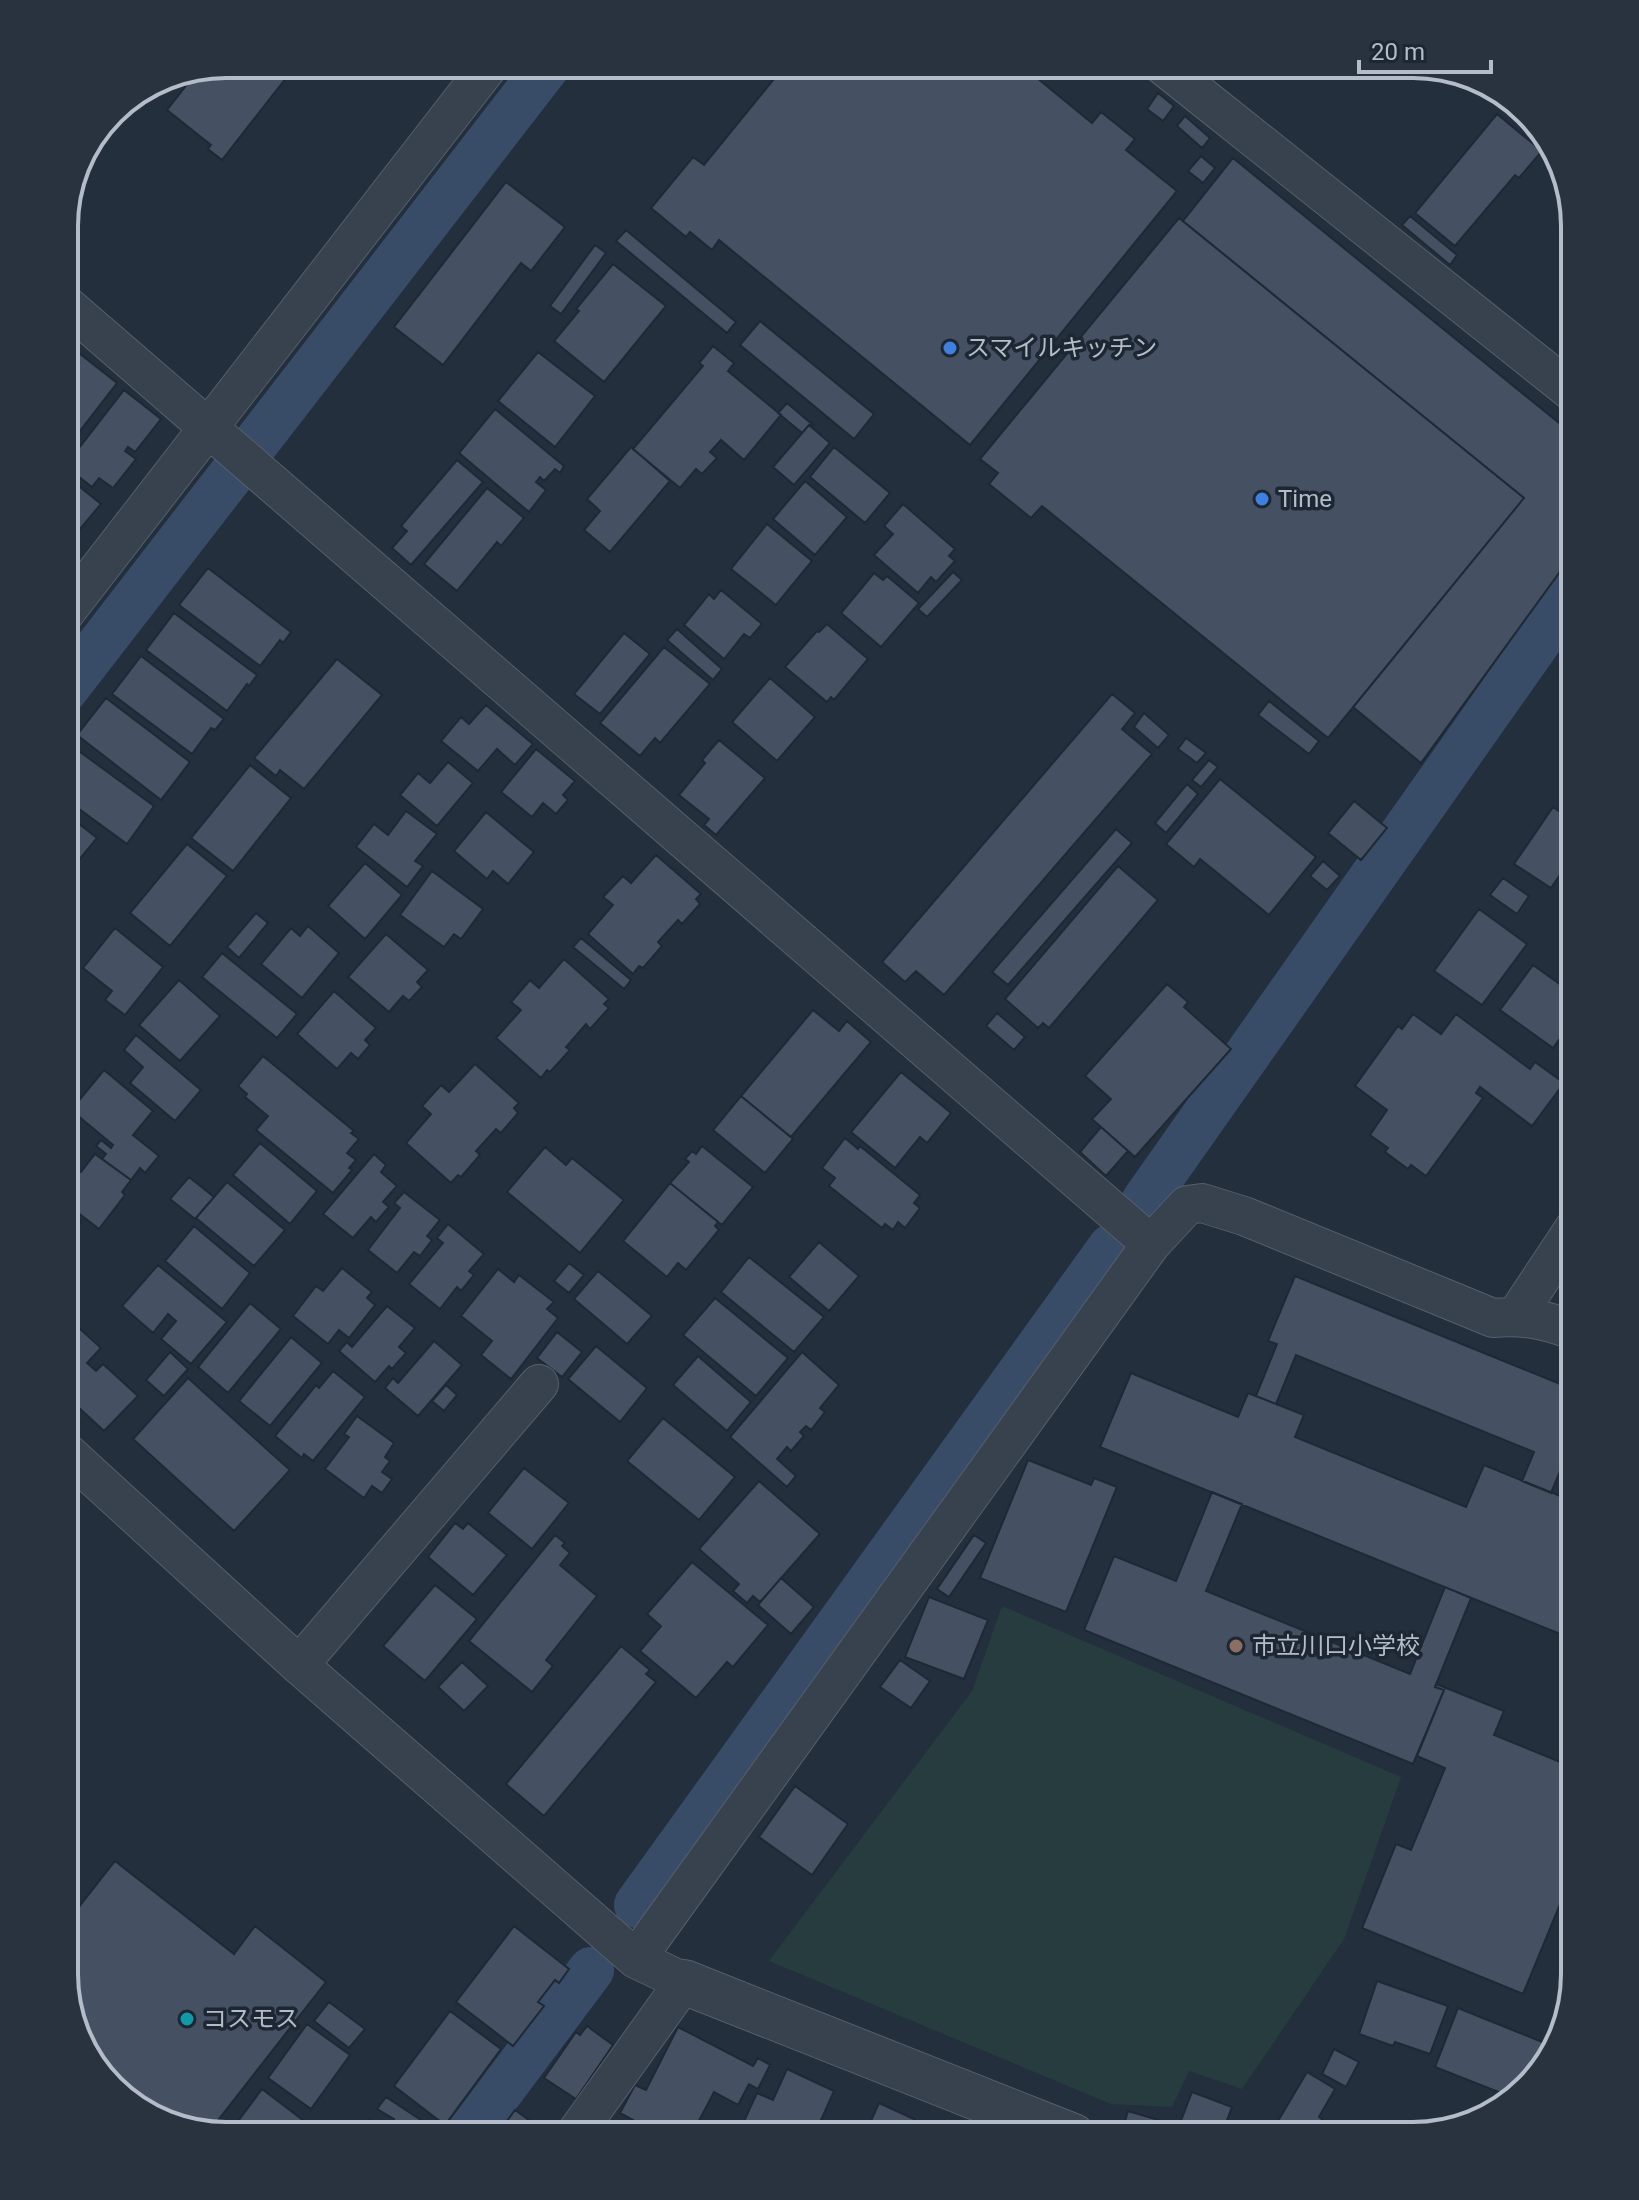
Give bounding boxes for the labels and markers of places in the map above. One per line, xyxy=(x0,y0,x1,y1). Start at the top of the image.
place label: スマイルキッチン xyxy=(966,334,1157,362)
marker: スマイルキッチン xyxy=(941,339,959,357)
place label: Time xyxy=(1278,485,1332,513)
marker: Time xyxy=(1253,490,1271,508)
place label: 市立川口小学校 xyxy=(1252,1632,1420,1660)
marker: 市立川口小学校 xyxy=(1227,1637,1245,1655)
place label: コスモス xyxy=(203,2005,299,2033)
marker: コスモス xyxy=(178,2010,196,2028)

